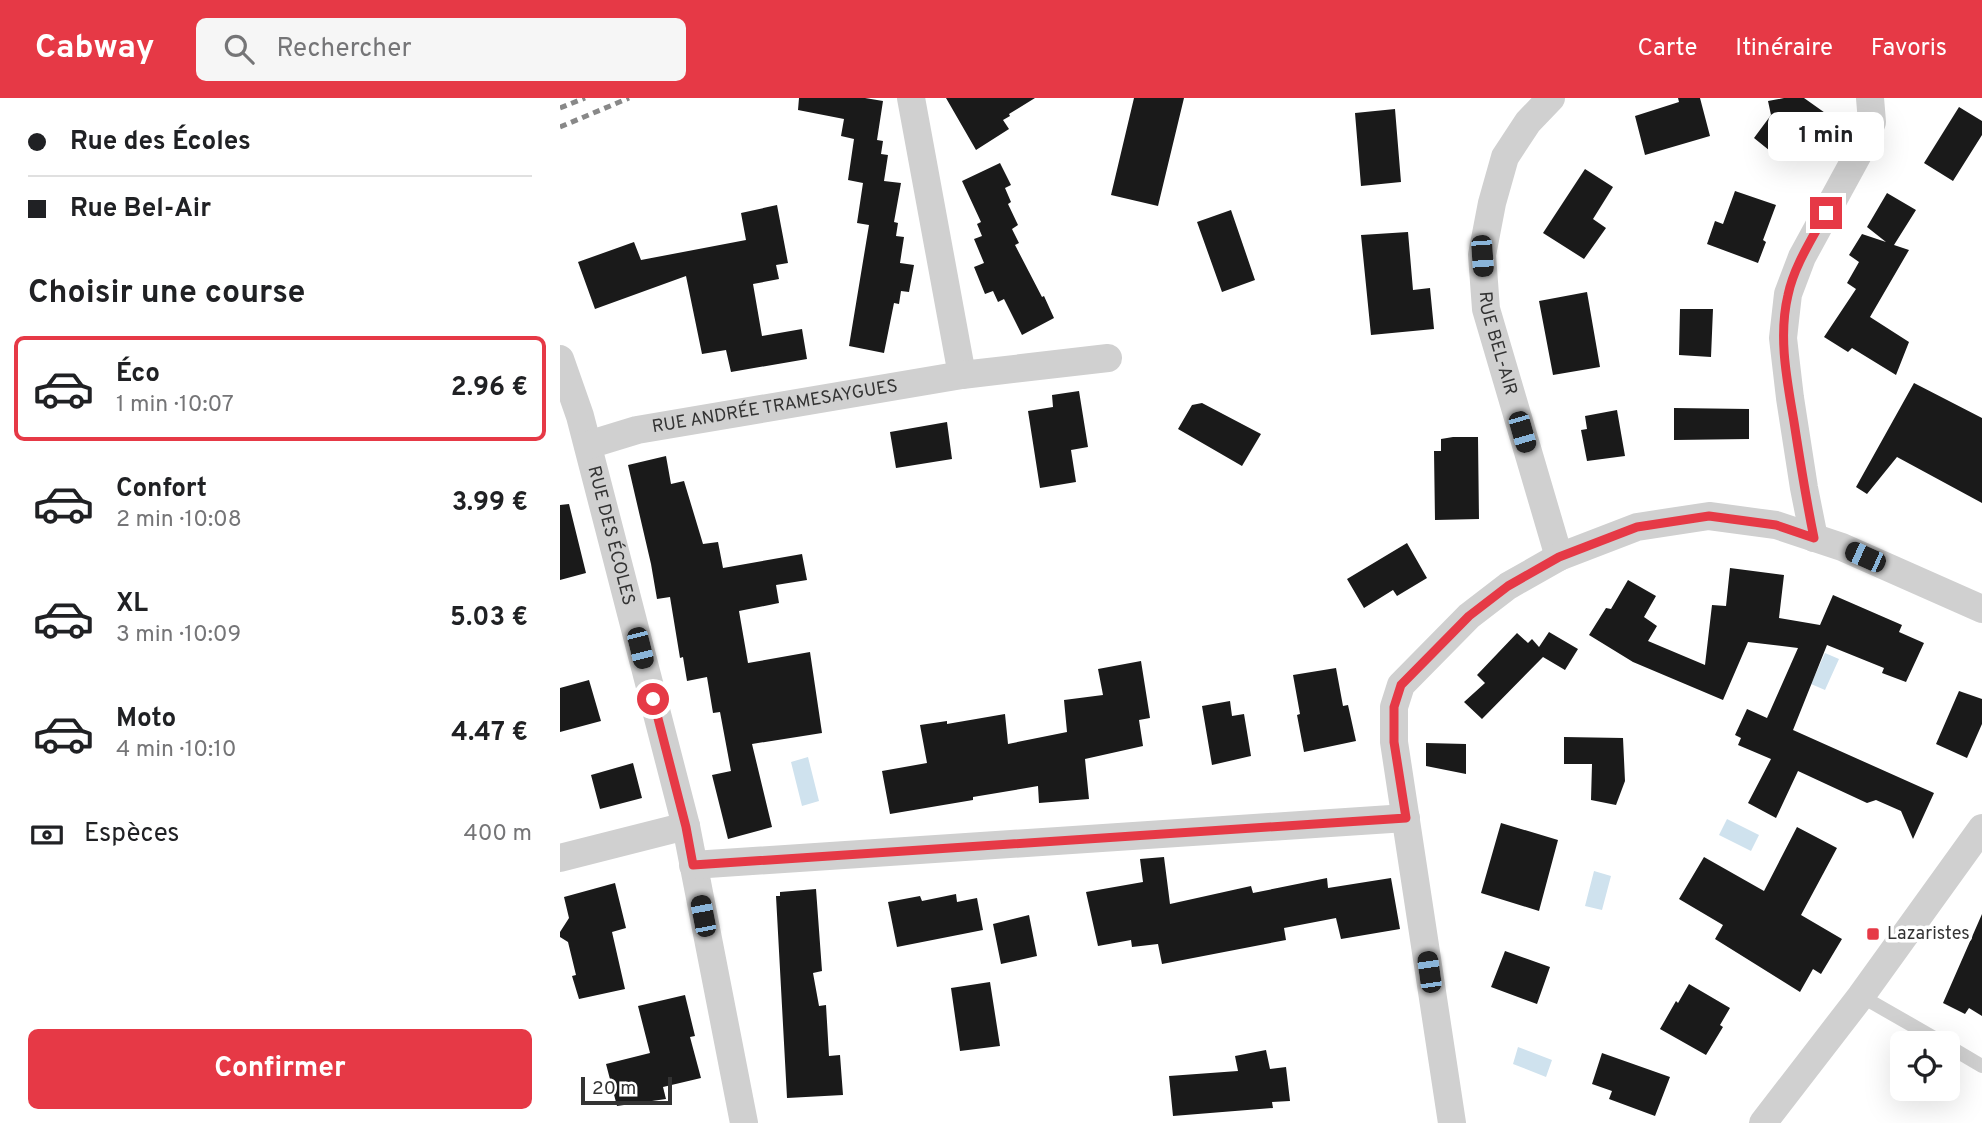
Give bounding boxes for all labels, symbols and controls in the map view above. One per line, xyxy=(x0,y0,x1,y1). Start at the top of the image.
search box xyxy=(196,18,686,81)
text: Cabway xyxy=(35,28,154,70)
icon: search xyxy=(220,30,258,68)
text: Rechercher xyxy=(276,33,412,66)
text: Carte xyxy=(1637,34,1697,64)
text: Itinéraire xyxy=(1735,34,1833,64)
text: Favoris xyxy=(1871,34,1947,64)
callout: 1 min xyxy=(1768,111,1884,160)
text: 1 min xyxy=(1798,122,1854,151)
text: Rue des Écoles xyxy=(70,126,251,159)
text: Rue Bel-Air xyxy=(70,193,211,226)
route end xyxy=(1810,197,1842,229)
car xyxy=(1471,234,1494,278)
text: Choisir une course xyxy=(28,274,305,314)
street label: RUE BEL-AIR xyxy=(1473,291,1522,398)
icon: car xyxy=(32,357,95,420)
text: Éco xyxy=(116,358,160,391)
text: 2.96 € xyxy=(451,372,528,405)
street label: RUE ANDRÉE TRAMESAYGUES xyxy=(650,375,899,439)
text: 1 min · 10:07 xyxy=(116,391,234,420)
car xyxy=(1507,409,1538,455)
street label: RUE DES ÉCOLES xyxy=(582,463,640,608)
icon: car xyxy=(32,472,95,535)
text: Confort xyxy=(116,473,207,506)
text: 3.99 € xyxy=(452,487,528,520)
text: 2 min · 10:08 xyxy=(116,506,242,535)
car xyxy=(1842,539,1889,575)
icon: car xyxy=(32,587,95,650)
text: XL xyxy=(116,588,148,621)
text: 5.03 € xyxy=(450,602,528,635)
text: 3 min · 10:09 xyxy=(116,621,241,650)
car xyxy=(625,625,656,671)
route start xyxy=(637,683,669,715)
icon: car xyxy=(32,702,95,765)
text: Moto xyxy=(116,703,176,736)
text: 4.47 € xyxy=(451,717,528,750)
text: 4 min · 10:10 xyxy=(116,736,237,765)
icon: cash xyxy=(28,816,66,854)
text: Espèces xyxy=(84,818,180,851)
text: 400 m xyxy=(463,820,532,849)
car xyxy=(689,893,718,939)
place label: Lazaristes xyxy=(1887,923,1970,946)
marker: Lazaristes xyxy=(1865,926,1881,942)
car xyxy=(1416,950,1443,994)
button: Confirmer xyxy=(28,1029,532,1109)
map controls xyxy=(1890,1031,1960,1101)
button: locate xyxy=(1890,1031,1960,1101)
scale bar xyxy=(581,1074,672,1106)
text: 20 m xyxy=(592,1077,636,1101)

